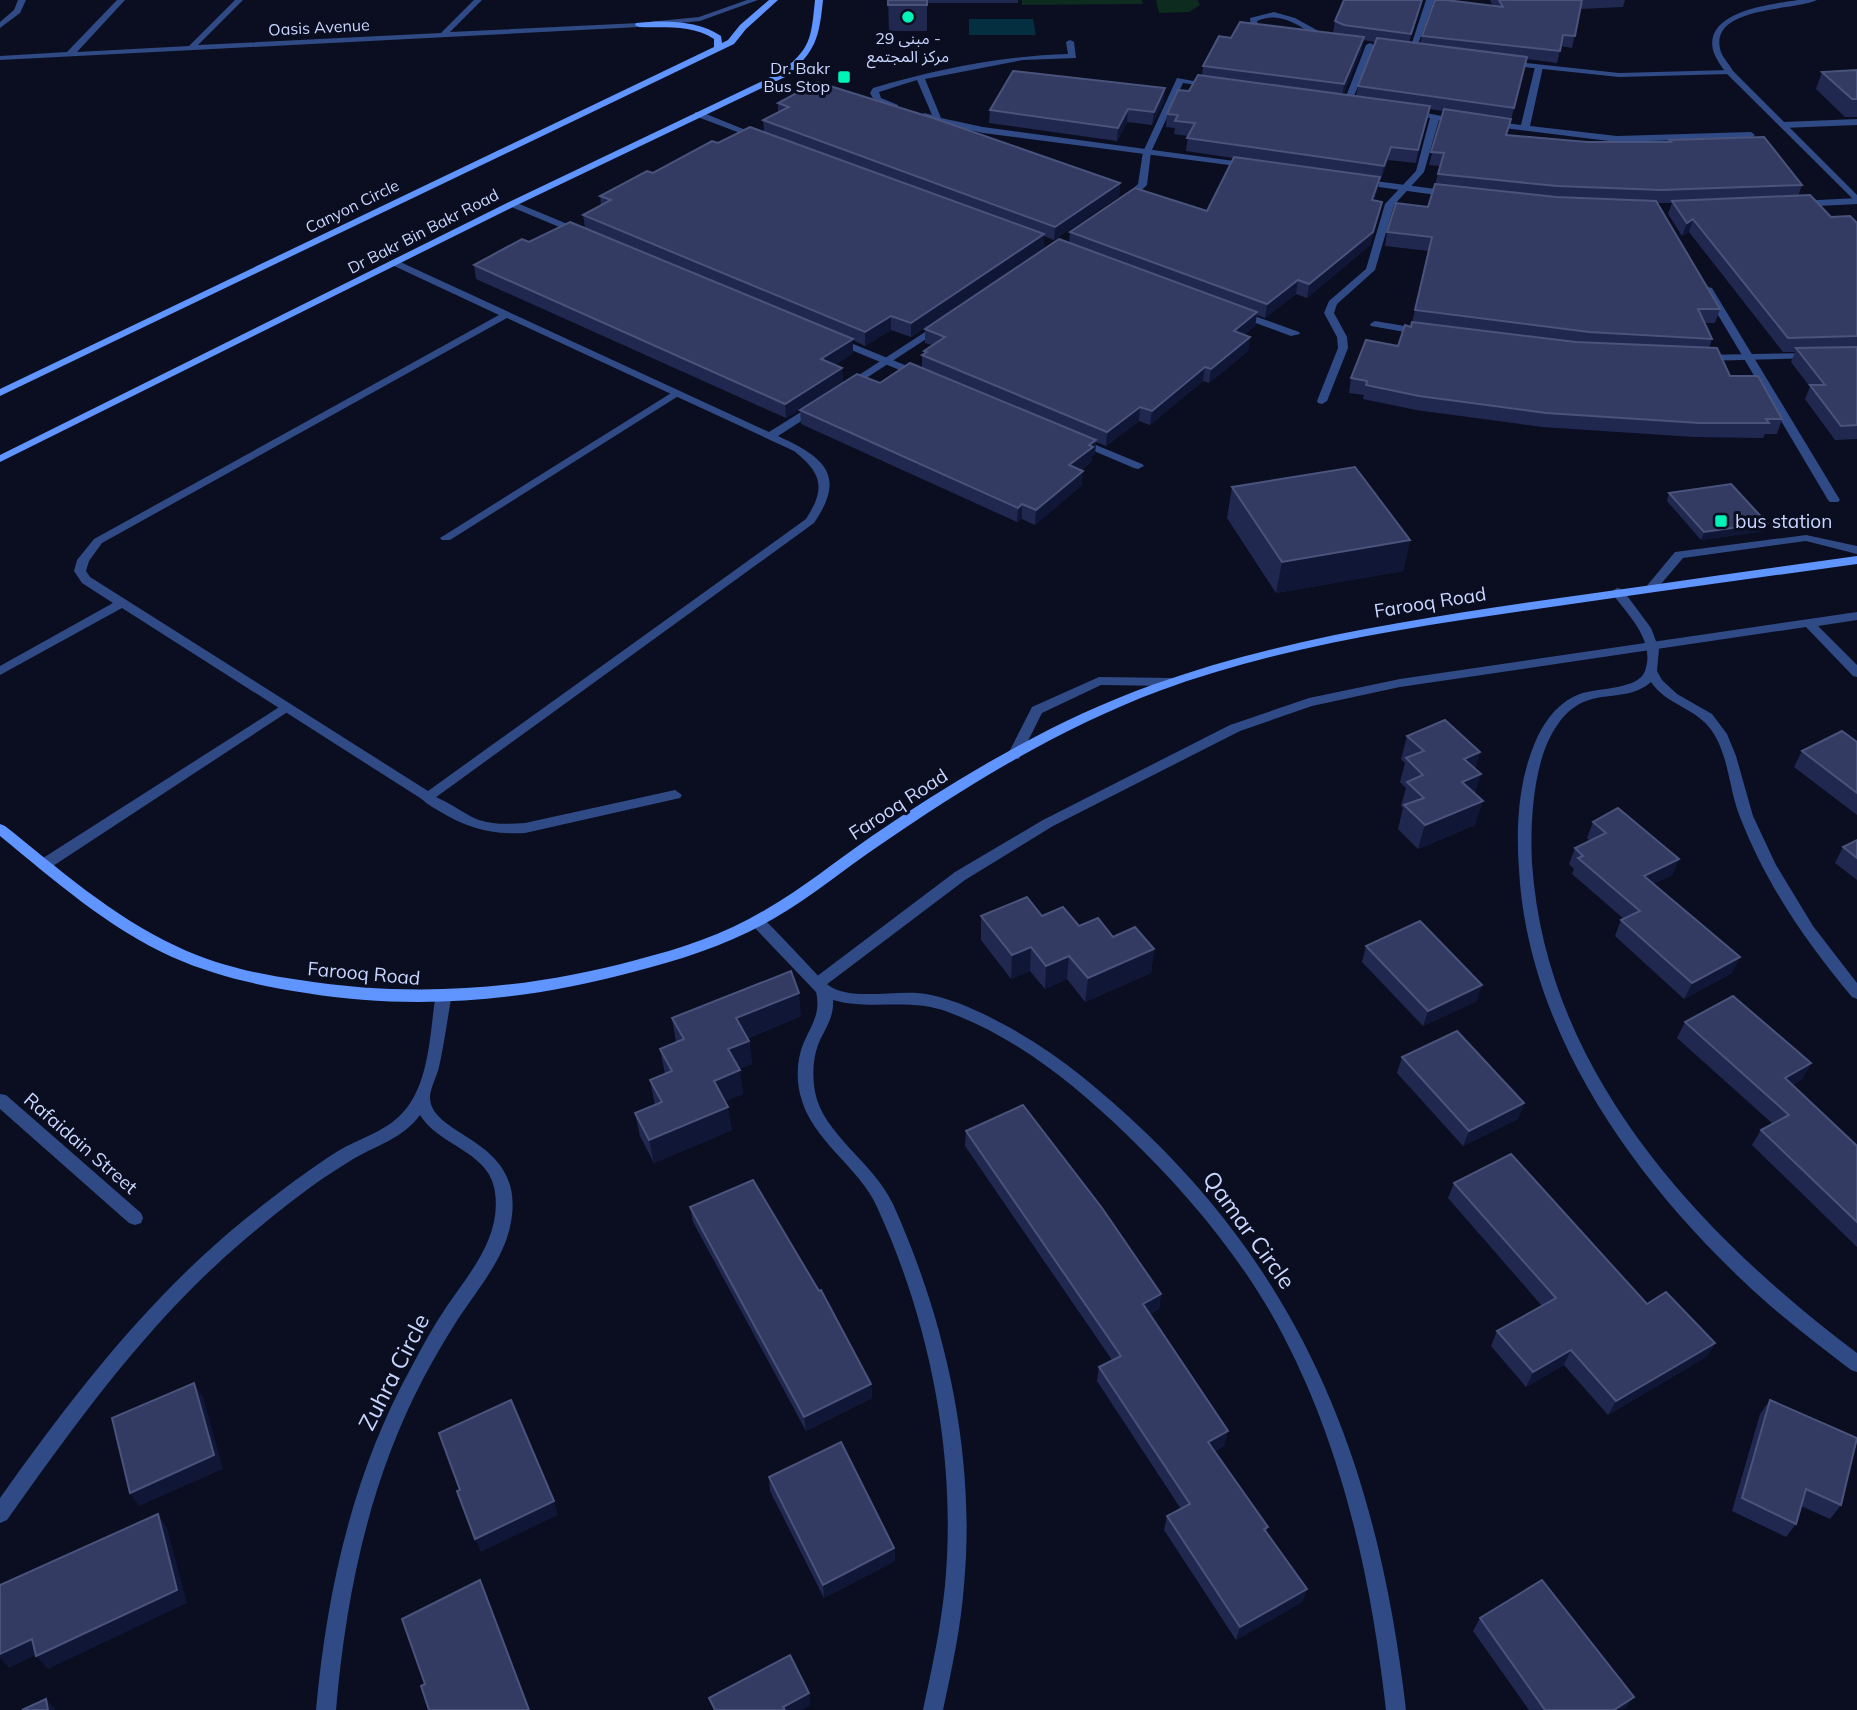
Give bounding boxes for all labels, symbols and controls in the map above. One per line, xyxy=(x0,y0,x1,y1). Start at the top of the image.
marker: مبنى 29 - مركز المجتمع xyxy=(900,9,916,25)
street label: Oasis Avenue xyxy=(268,14,370,40)
place label: مبنى 29 - مركز المجتمع xyxy=(867,28,949,69)
place label: Dr. Bakr Bus Stop xyxy=(764,58,830,96)
marker: Dr. Bakr Bus Stop xyxy=(836,69,852,85)
street label: Canyon Circle xyxy=(302,175,402,237)
street label: Dr Bakr Bin Bakr Road xyxy=(344,184,502,278)
place label: bus station xyxy=(1735,509,1832,533)
marker: bus station xyxy=(1713,513,1729,529)
street label: Farooq Road xyxy=(1372,581,1488,623)
street label: Farooq Road xyxy=(844,763,952,845)
street label: Farooq Road xyxy=(307,956,421,990)
street label: Rafaidain Street xyxy=(19,1087,143,1199)
street label: Qamar Circle xyxy=(1197,1165,1302,1294)
street label: Zuhra Circle xyxy=(352,1309,435,1435)

